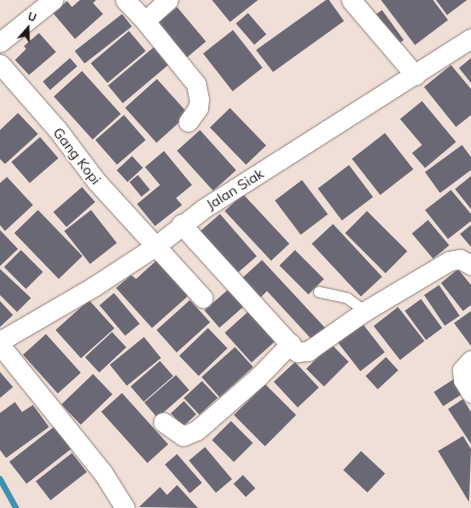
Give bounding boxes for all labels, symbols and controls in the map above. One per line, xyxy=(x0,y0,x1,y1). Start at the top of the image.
north arrow xyxy=(8,8,48,48)
text: U xyxy=(26,9,38,25)
street label: Gang Kopi xyxy=(50,124,104,188)
street label: Jalan Siak xyxy=(203,165,267,213)

